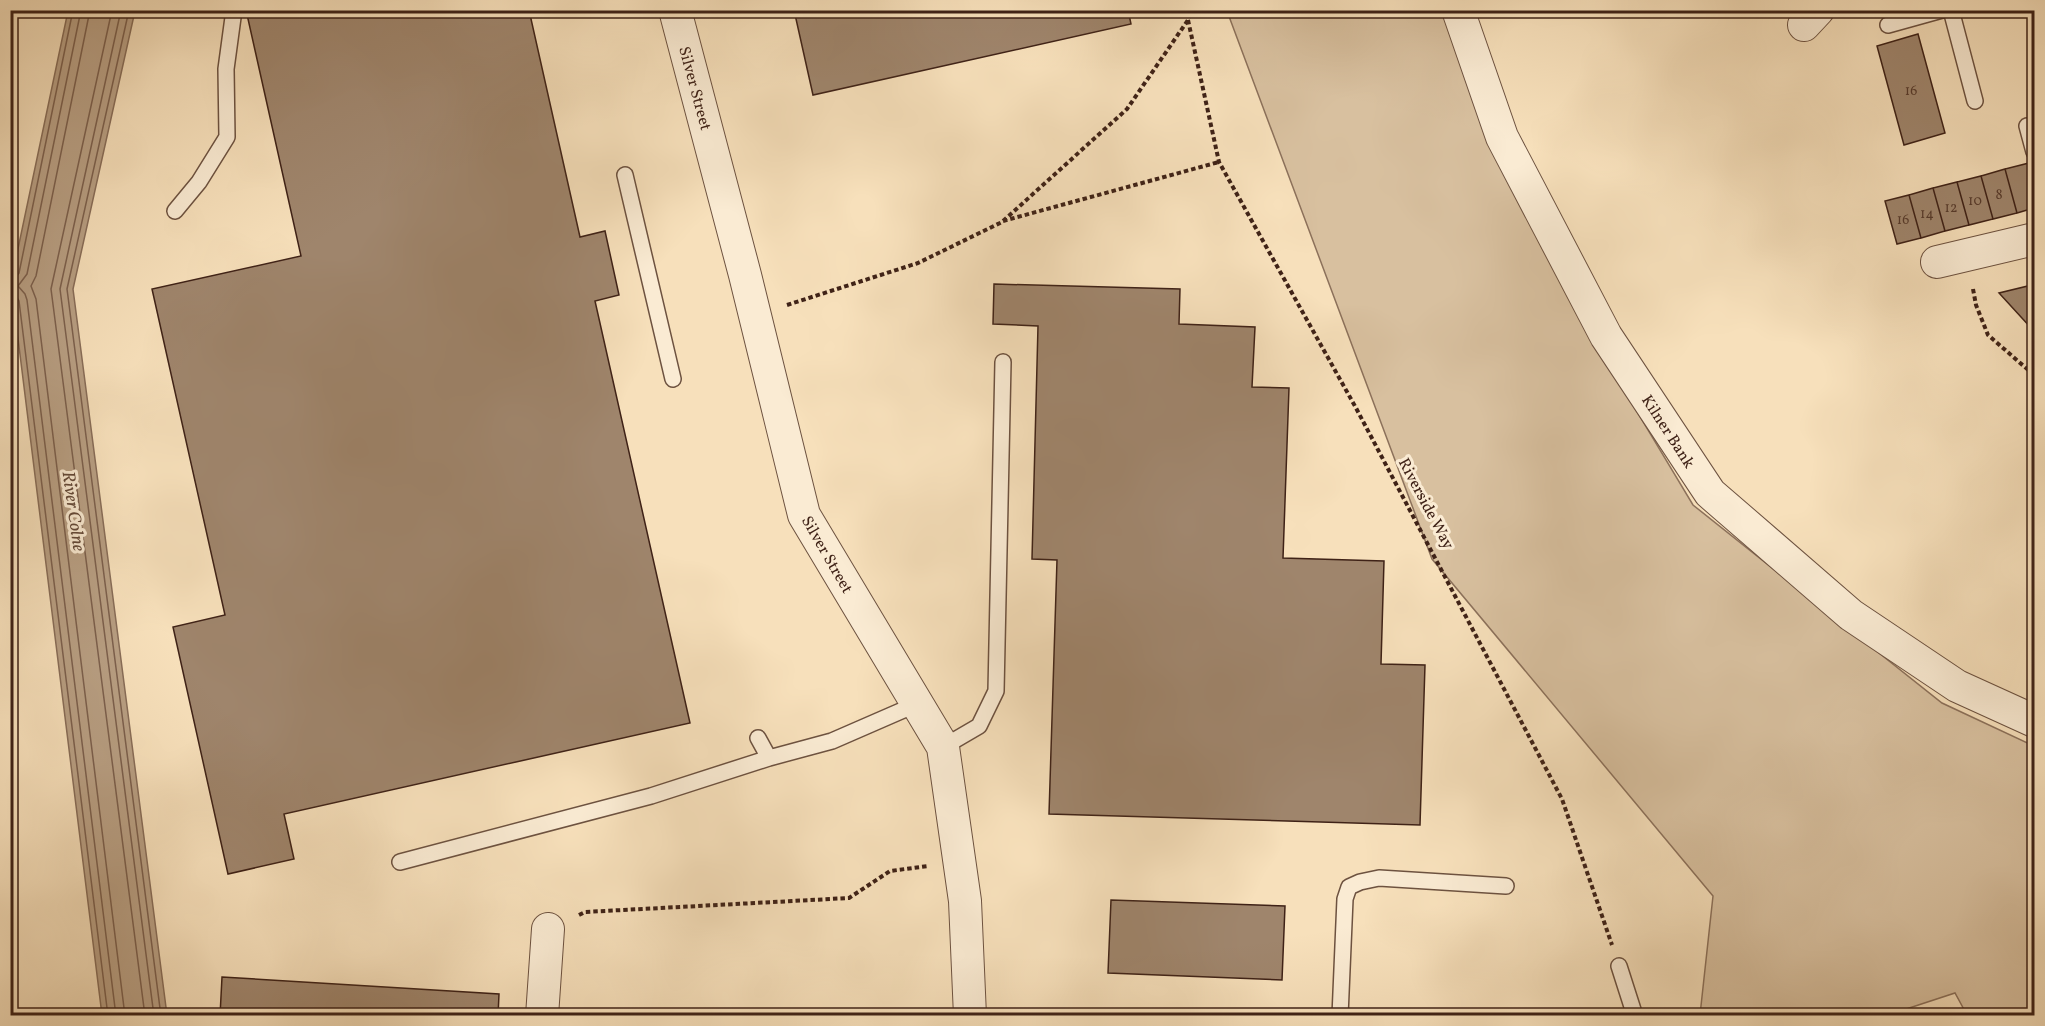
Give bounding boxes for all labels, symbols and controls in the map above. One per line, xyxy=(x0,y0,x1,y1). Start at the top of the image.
street label: Silver Street xyxy=(672,44,716,133)
house number: 16 xyxy=(1905,82,1917,101)
house number: 8 xyxy=(1995,186,2003,205)
house number: 10 xyxy=(1968,192,1982,211)
house number: 12 xyxy=(1945,199,1957,218)
house number: 14 xyxy=(1920,205,1934,224)
house number: 16 xyxy=(1897,211,1909,230)
street label: Kilner Bank xyxy=(1635,391,1699,473)
street label: Riverside Way xyxy=(1392,454,1459,554)
water label: River Colne xyxy=(55,470,91,553)
street label: Silver Street xyxy=(795,512,858,598)

